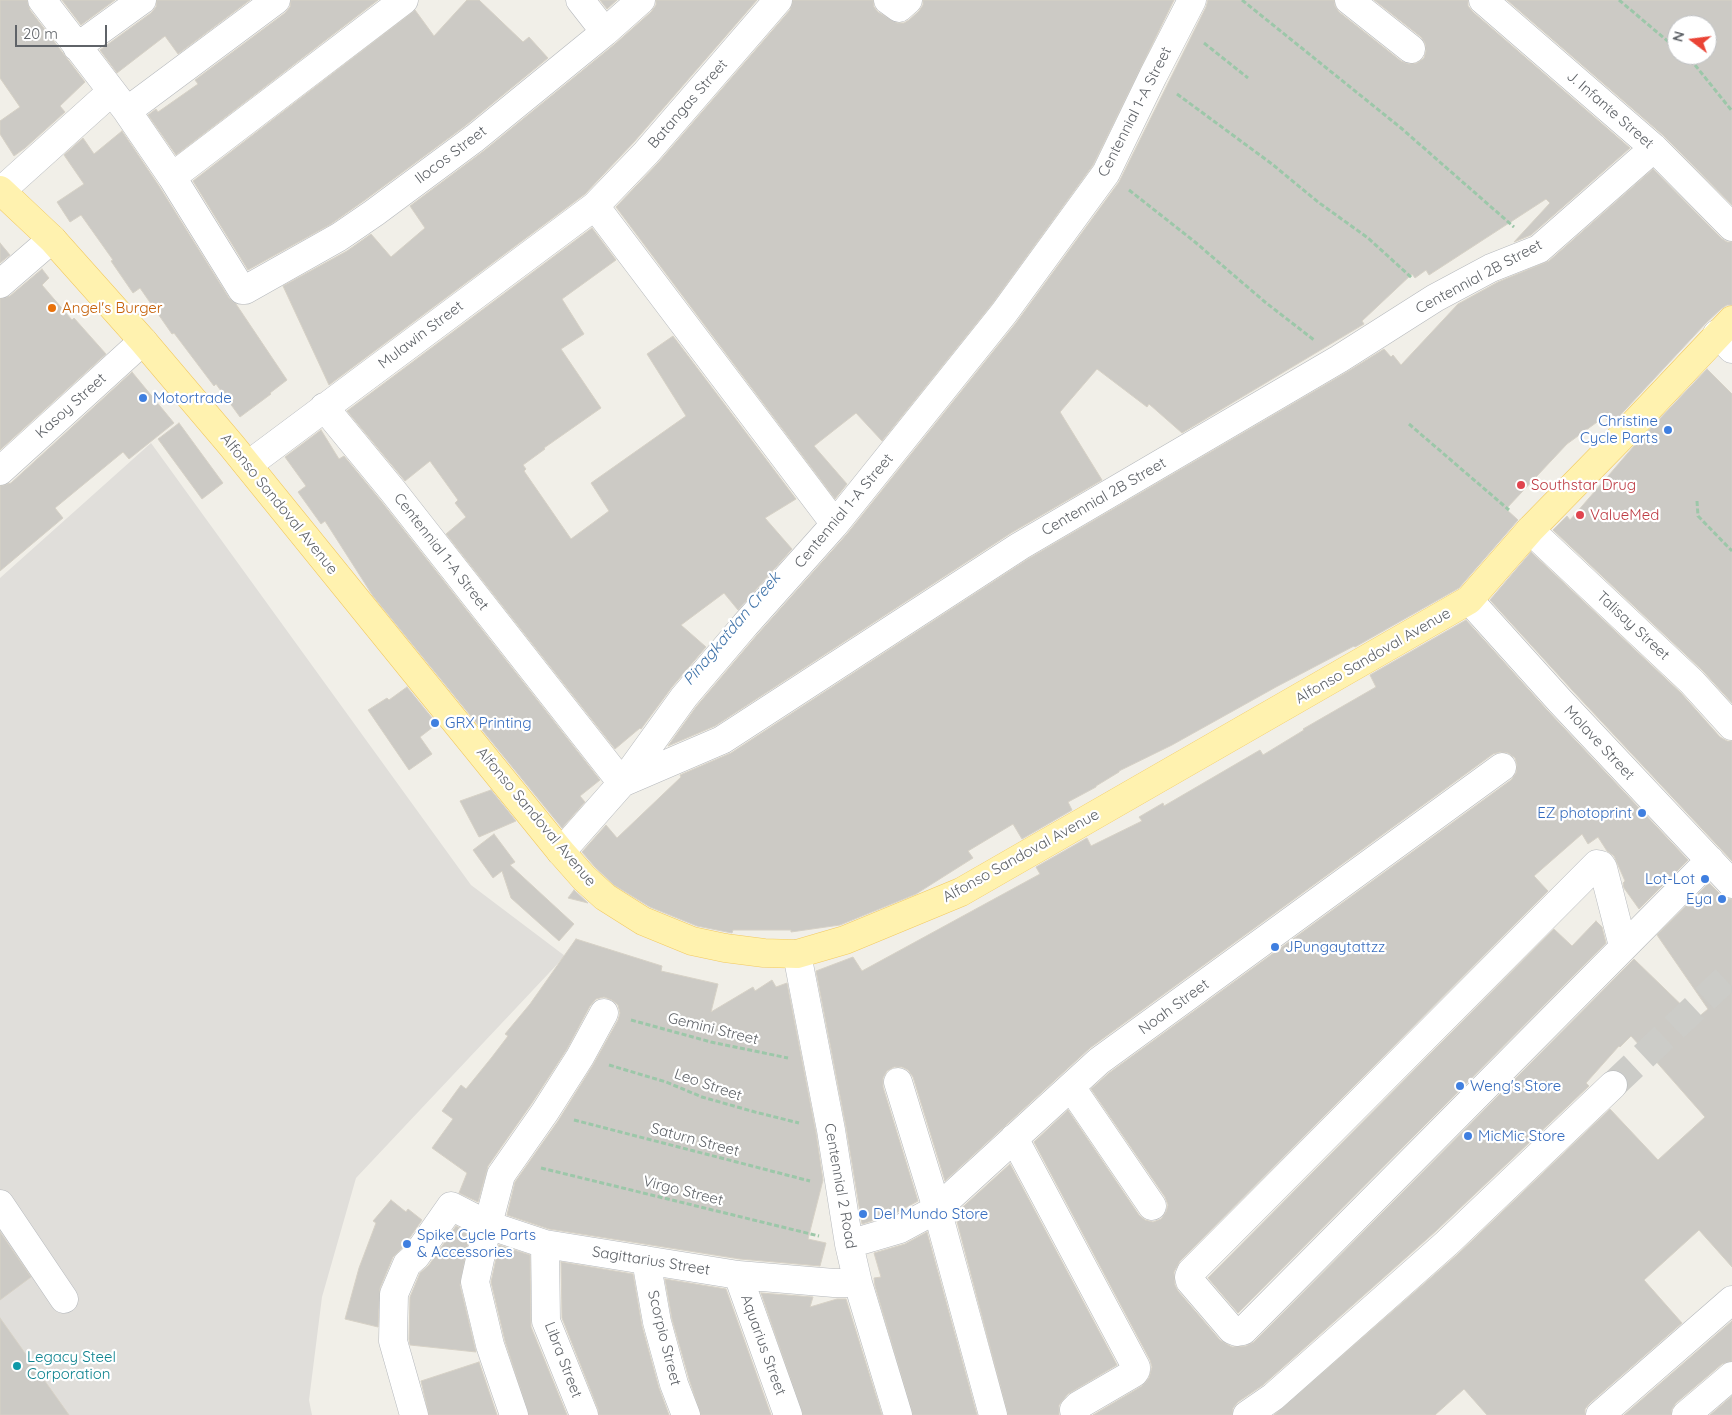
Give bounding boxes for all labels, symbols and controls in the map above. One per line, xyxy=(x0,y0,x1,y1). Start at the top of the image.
scale bar xyxy=(18,15,110,47)
north arrow xyxy=(1667,15,1717,65)
text: 20 m xyxy=(23,24,58,43)
text: N xyxy=(1668,29,1689,44)
street label: Centennial 1-A Street xyxy=(1094,44,1176,180)
street label: Batangas Street xyxy=(644,56,732,152)
street label: J. Infante Street xyxy=(1563,67,1657,153)
street label: Ilocos Street xyxy=(412,122,490,188)
street label: Centennial 2B Street xyxy=(1413,236,1545,318)
street label: Mulawin Street xyxy=(375,297,467,373)
place label: Angel's Burger xyxy=(62,299,163,317)
marker: Angel's Burger xyxy=(46,302,58,314)
street label: Kasoy Street xyxy=(32,370,110,442)
place label: Motortrade xyxy=(153,389,232,407)
marker: Motortrade xyxy=(137,392,149,404)
place label: Christine Cycle Parts xyxy=(1580,412,1658,447)
marker: Christine Cycle Parts xyxy=(1662,424,1674,436)
street label: Alfonso Sandoval Avenue xyxy=(217,430,341,578)
street label: Centennial 1-A Street xyxy=(791,450,897,572)
street label: Centennial 2B Street xyxy=(1039,454,1169,540)
place label: Southstar Drug xyxy=(1531,476,1636,494)
marker: Southstar Drug xyxy=(1515,479,1527,491)
street label: Centennial 1-A Street xyxy=(390,490,492,614)
place label: ValueMed xyxy=(1590,506,1659,524)
marker: ValueMed xyxy=(1574,509,1586,521)
water label: Pinagkatdan Creek xyxy=(679,569,785,689)
street label: Talisay Street xyxy=(1593,588,1673,664)
street label: Alfonso Sandoval Avenue xyxy=(1292,604,1454,708)
street label: Molave Street xyxy=(1560,702,1638,784)
place label: GRX Printing xyxy=(445,714,532,732)
marker: GRX Printing xyxy=(429,717,441,729)
street label: Alfonso Sandoval Avenue xyxy=(473,744,599,890)
place label: EZ photoprint xyxy=(1537,804,1632,822)
street label: Alfonso Sandoval Avenue xyxy=(940,805,1102,907)
marker: EZ photoprint xyxy=(1636,807,1648,819)
place label: Lot-Lot xyxy=(1645,870,1695,888)
marker: Lot-Lot xyxy=(1699,873,1711,885)
place label: Eya xyxy=(1686,890,1712,908)
marker: Eya xyxy=(1716,893,1728,905)
place label: JPungaytattzz xyxy=(1285,938,1385,956)
marker: JPungaytattzz xyxy=(1269,941,1281,953)
street label: Noah Street xyxy=(1135,975,1213,1039)
street label: Gemini Street xyxy=(666,1009,760,1049)
street label: Leo Street xyxy=(672,1065,744,1105)
place label: Weng's Store xyxy=(1470,1077,1561,1095)
marker: Weng's Store xyxy=(1454,1080,1466,1092)
street label: Saturn Street xyxy=(649,1120,741,1160)
street label: Centennial 2 Road xyxy=(820,1122,860,1250)
place label: MicMic Store xyxy=(1478,1127,1565,1145)
marker: MicMic Store xyxy=(1462,1130,1474,1142)
street label: Virgo Street xyxy=(641,1172,725,1210)
place label: Del Mundo Store xyxy=(873,1205,988,1223)
marker: Del Mundo Store xyxy=(857,1208,869,1220)
place label: Spike Cycle Parts & Accessories xyxy=(417,1226,536,1261)
marker: Spike Cycle Parts & Accessories xyxy=(401,1238,413,1250)
street label: Sagittarius Street xyxy=(591,1243,711,1279)
street label: Scorpio Street xyxy=(643,1289,685,1387)
street label: Aquarius Street xyxy=(736,1292,790,1398)
street label: Libra Street xyxy=(540,1319,586,1401)
place label: Legacy Steel Corporation xyxy=(27,1348,116,1383)
marker: Legacy Steel Corporation xyxy=(11,1360,23,1372)

